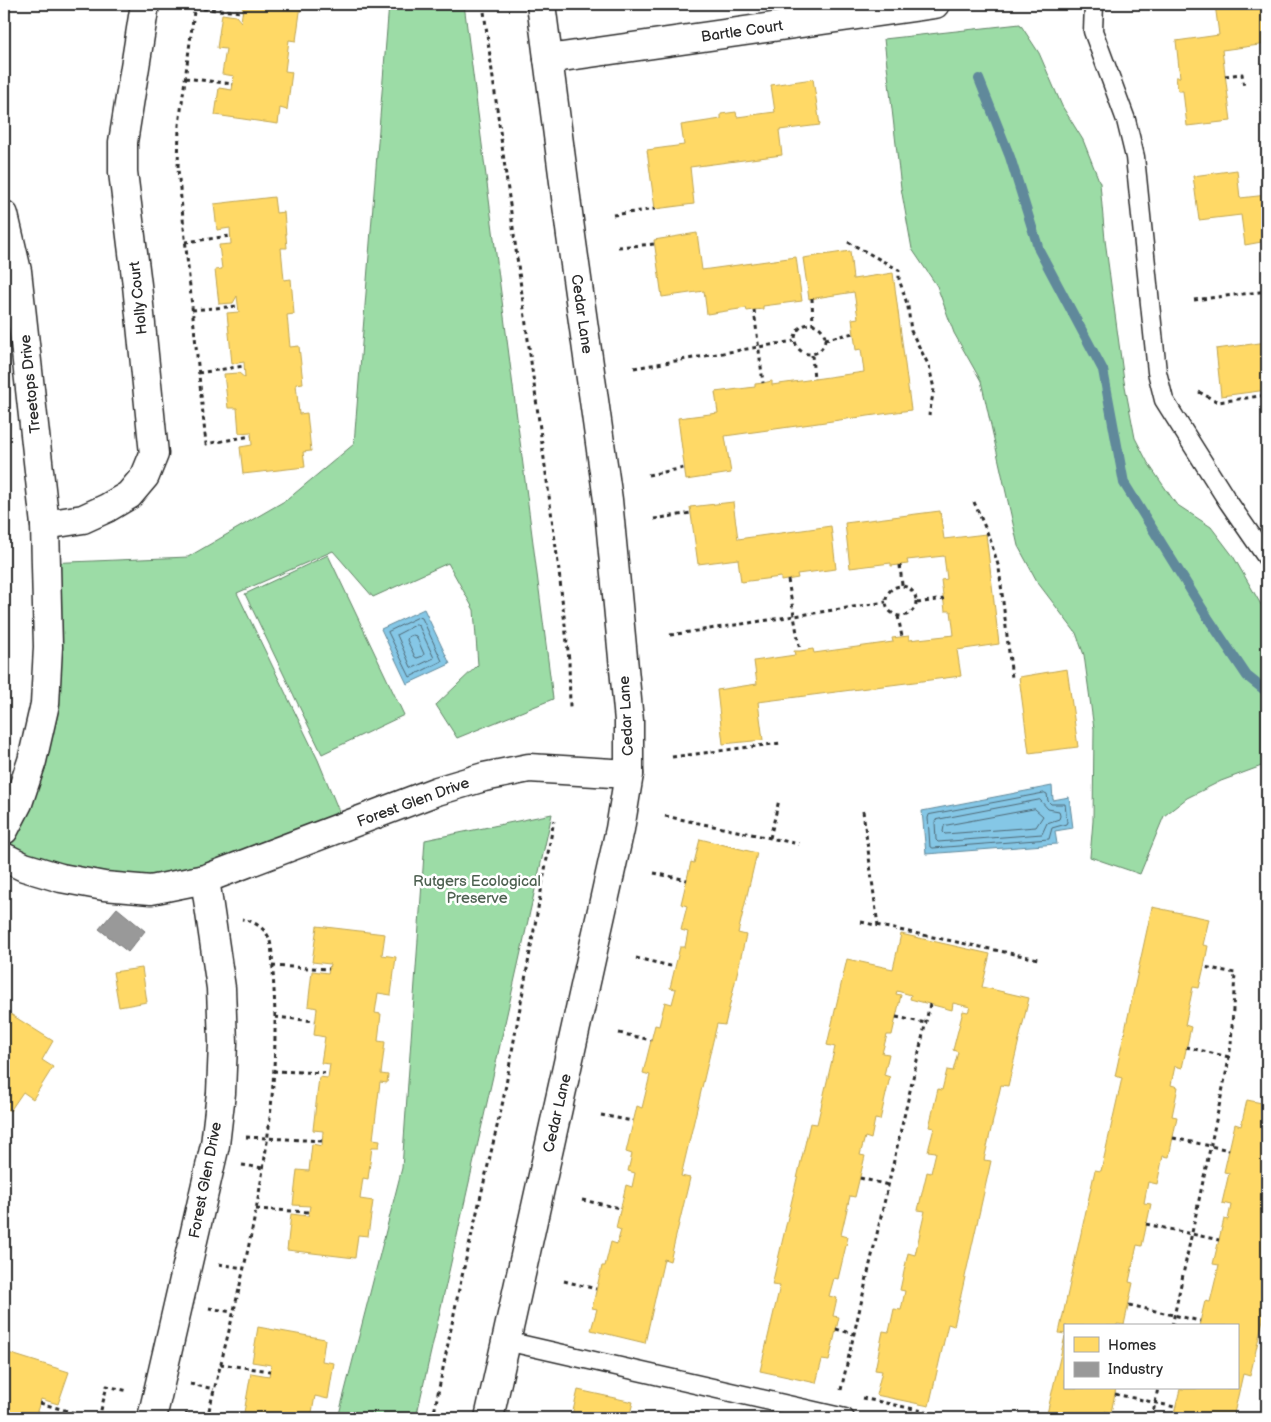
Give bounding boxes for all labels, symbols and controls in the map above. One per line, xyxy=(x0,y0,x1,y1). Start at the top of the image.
street label: Bartle Court xyxy=(700,16,785,47)
street label: Holly Court xyxy=(125,260,152,336)
street label: Cedar Lane xyxy=(567,273,597,355)
street label: Treetops Drive xyxy=(16,333,45,434)
street label: Cedar Lane xyxy=(615,675,638,756)
street label: Forest Glen Drive xyxy=(354,773,472,832)
park label: Rutgers Ecological Preserve xyxy=(413,872,541,908)
street label: Cedar Lane xyxy=(539,1072,576,1154)
street label: Forest Glen Drive xyxy=(185,1120,226,1240)
legend xyxy=(1064,1324,1238,1390)
text: Homes xyxy=(1108,1336,1157,1355)
text: Industry xyxy=(1108,1360,1163,1379)

